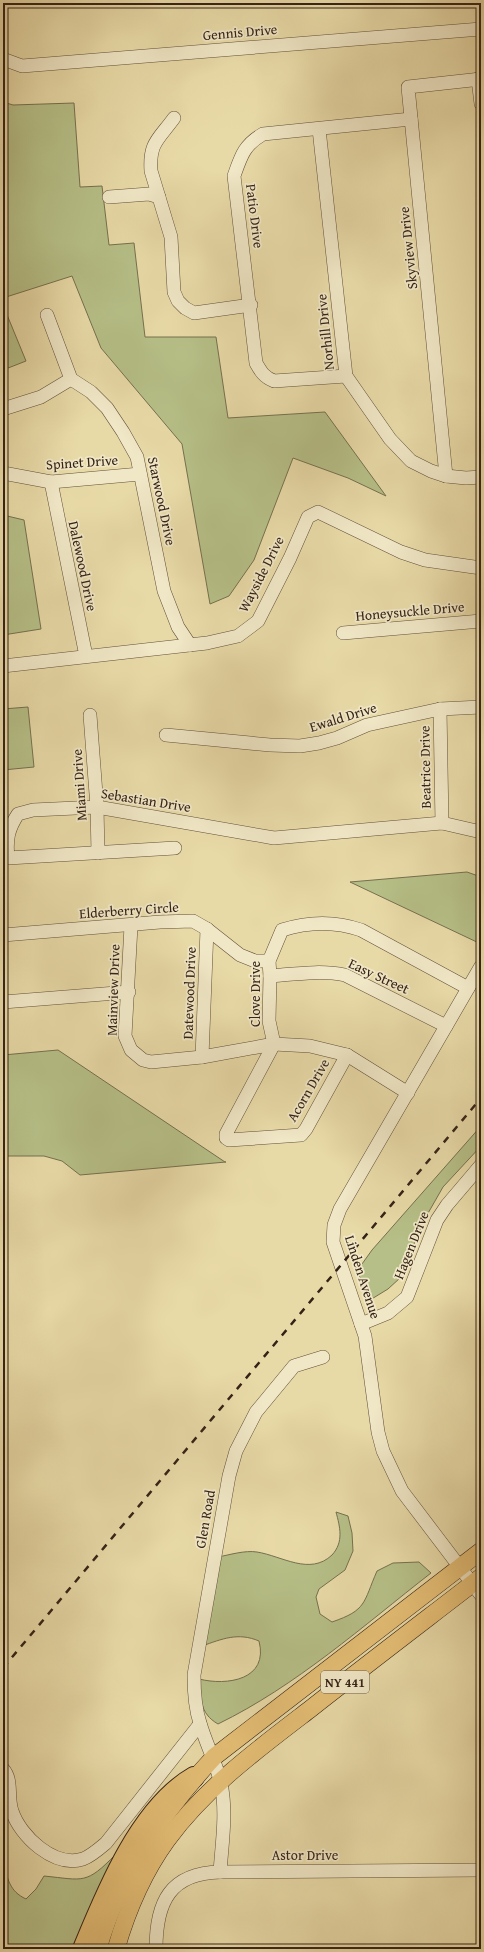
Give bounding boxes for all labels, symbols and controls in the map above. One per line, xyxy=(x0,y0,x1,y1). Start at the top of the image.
street label: Gennis Drive xyxy=(202,19,278,45)
street label: Patio Drive xyxy=(241,183,269,250)
street label: Skyview Drive xyxy=(394,205,422,290)
street label: Norhill Drive xyxy=(311,293,339,371)
street label: Spinet Drive xyxy=(45,449,119,474)
street label: Starwood Drive xyxy=(143,455,181,548)
street label: Dalewood Drive xyxy=(64,519,102,613)
street label: Wayside Drive xyxy=(233,532,289,616)
street label: Honeysuckle Drive xyxy=(355,596,466,626)
street label: Ewald Drive xyxy=(307,697,379,737)
street label: Beatrice Drive xyxy=(414,725,436,809)
street label: Miami Drive xyxy=(66,748,91,822)
street label: Sebastian Drive xyxy=(100,783,193,817)
street label: Elderberry Circle xyxy=(79,897,180,923)
street label: Mainview Drive xyxy=(101,943,125,1036)
street label: Datewood Drive xyxy=(177,946,201,1040)
street label: Easy Street xyxy=(345,953,413,999)
street label: Clove Drive xyxy=(245,961,265,1027)
street label: Acorn Drive xyxy=(282,1054,334,1125)
street label: Hagen Drive xyxy=(388,1208,434,1282)
street label: Linden Avenue xyxy=(340,1233,386,1322)
street label: Glen Road xyxy=(190,1488,220,1550)
road number: NY 441 xyxy=(321,1671,369,1693)
street label: Astor Drive xyxy=(272,1845,339,1865)

